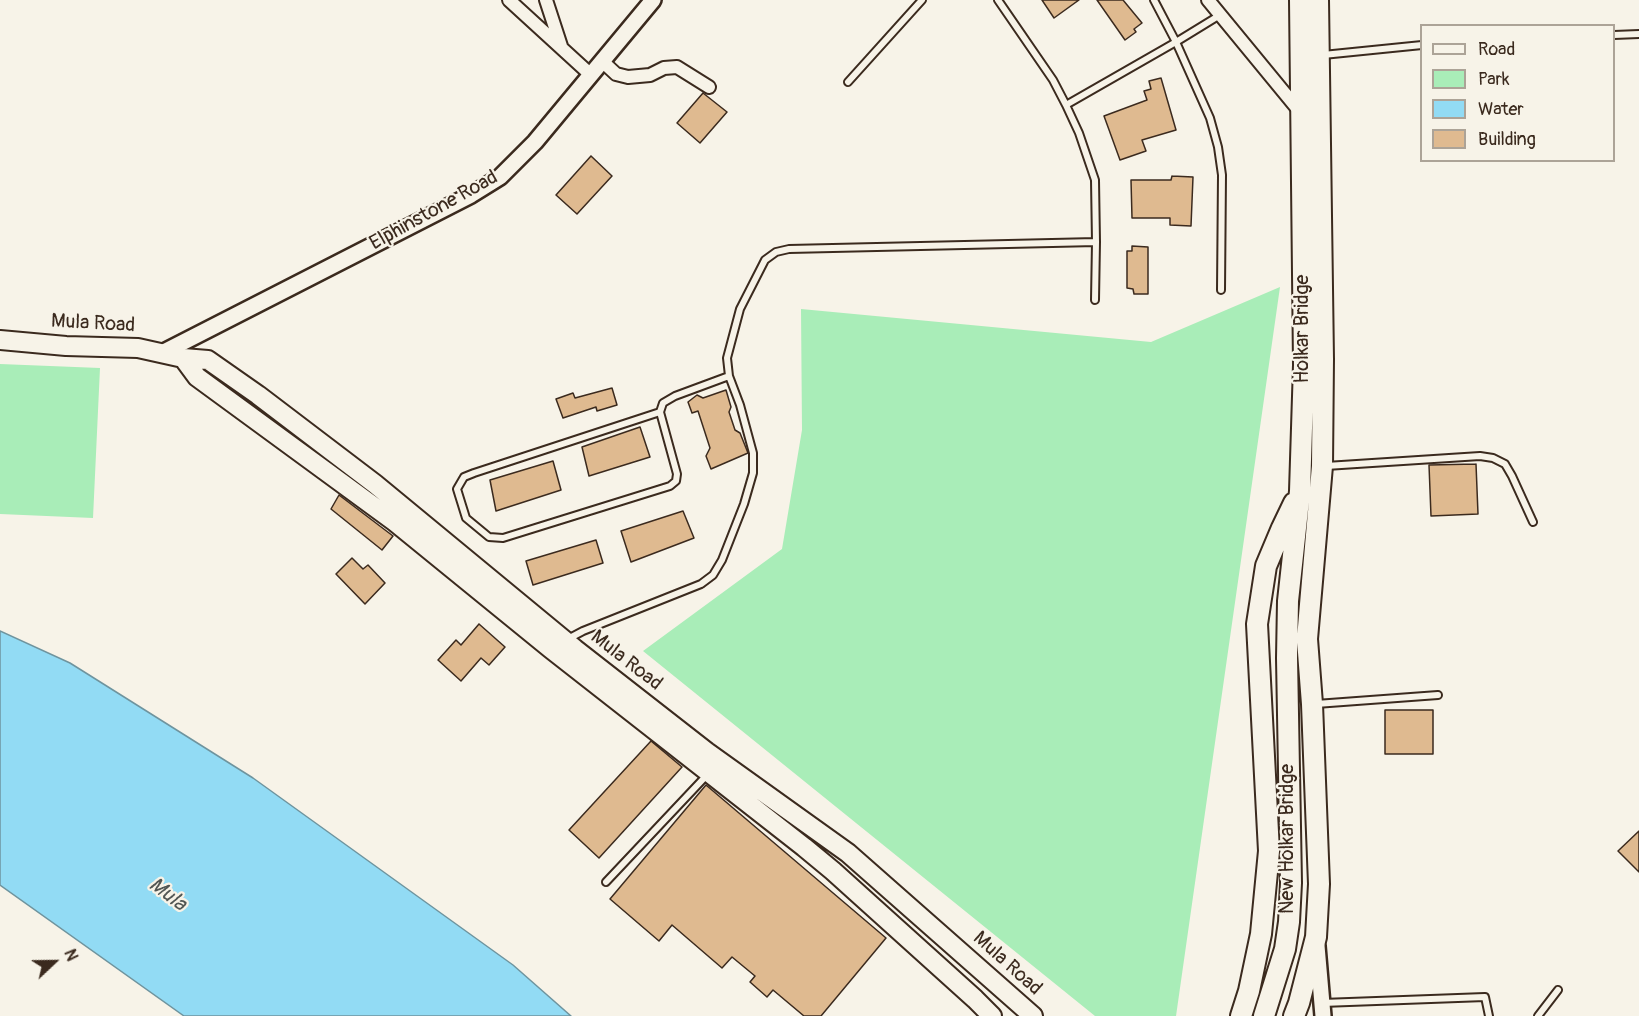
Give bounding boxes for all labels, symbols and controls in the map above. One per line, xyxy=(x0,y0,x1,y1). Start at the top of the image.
legend xyxy=(1420,24,1615,162)
text: Road xyxy=(1478,38,1515,61)
text: Park xyxy=(1478,68,1510,91)
text: Water xyxy=(1478,98,1524,121)
text: Building xyxy=(1478,128,1536,151)
street label: Elphinstone Road xyxy=(366,166,502,256)
street label: Holkar Bridge xyxy=(1291,275,1315,383)
street label: Mula Road xyxy=(50,310,136,338)
street label: Mula Road xyxy=(585,626,667,696)
street label: New Holkar Bridge xyxy=(1276,764,1300,914)
water label: Mula xyxy=(143,873,191,917)
street label: Mula Road xyxy=(968,927,1046,1001)
north arrow xyxy=(24,932,84,992)
text: N xyxy=(59,946,82,964)

